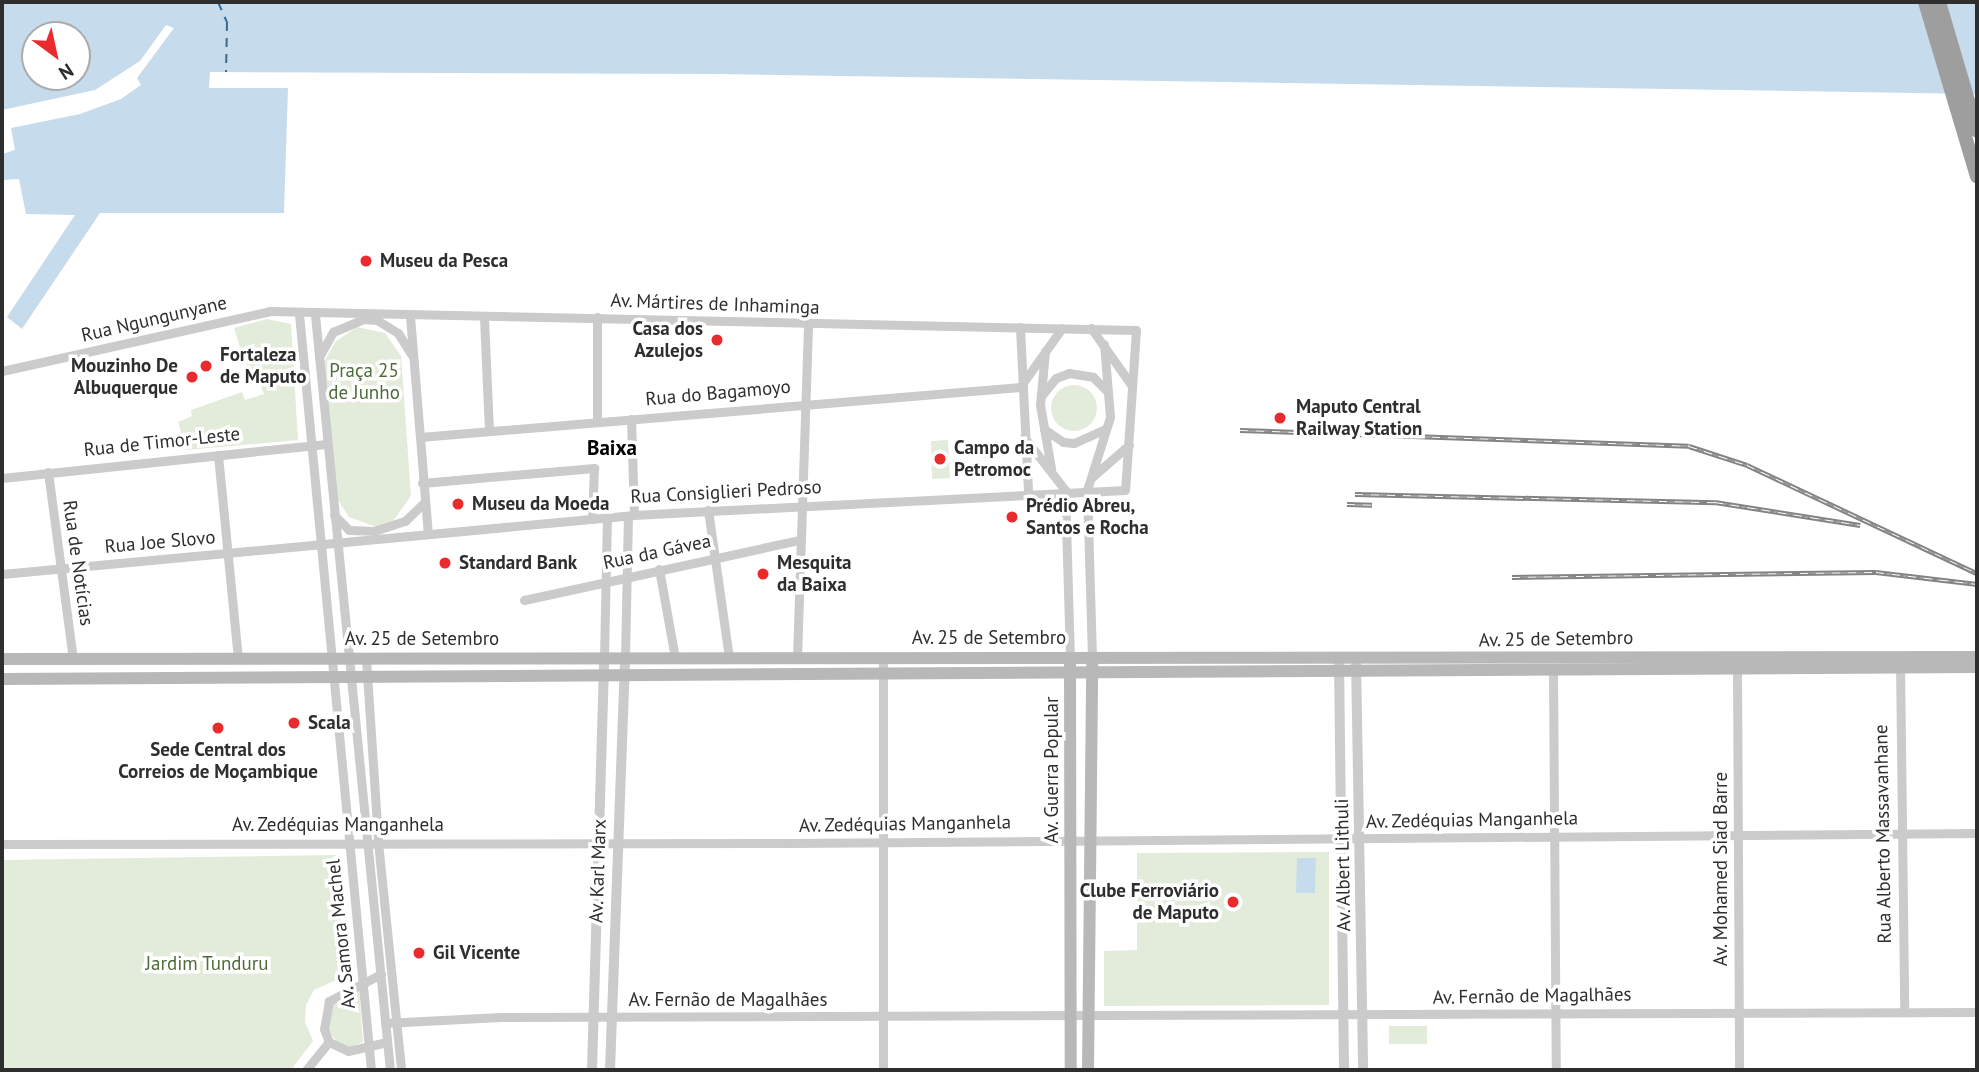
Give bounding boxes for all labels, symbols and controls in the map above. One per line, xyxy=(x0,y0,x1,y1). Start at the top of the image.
north arrow xyxy=(21,21,91,91)
text: N xyxy=(55,58,78,85)
place label: Museu da Pesca xyxy=(380,250,508,272)
marker: Museu da Pesca xyxy=(358,253,374,269)
street label: Av. Mártires de Inhaminga xyxy=(609,289,821,319)
street label: Rua Ngungunyane xyxy=(79,291,229,347)
place label: Casa dos Azulejos xyxy=(632,318,703,362)
marker: Casa dos Azulejos xyxy=(709,332,725,348)
place label: Fortaleza de Maputo xyxy=(220,344,307,388)
place label: Mouzinho De Albuquerque xyxy=(71,355,178,399)
marker: Fortaleza de Maputo xyxy=(198,358,214,374)
park label: Praça 25 de Junho xyxy=(328,360,400,404)
marker: Mouzinho De Albuquerque xyxy=(184,369,200,385)
street label: Rua do Bagamoyo xyxy=(644,375,792,411)
place label: Maputo Central Railway Station xyxy=(1296,396,1423,440)
marker: Maputo Central Railway Station xyxy=(1270,408,1290,428)
street label: Rua de Timor-Leste xyxy=(82,422,242,462)
district label: Baixa xyxy=(587,435,637,461)
place label: Campo da Petromoc xyxy=(954,437,1034,481)
marker: Campo da Petromoc xyxy=(932,451,948,467)
street label: Rua Consiglieri Pedroso xyxy=(630,476,822,508)
place label: Museu da Moeda xyxy=(472,493,609,515)
place label: Prédio Abreu, Santos e Rocha xyxy=(1026,495,1149,539)
marker: Museu da Moeda xyxy=(450,496,466,512)
street label: Rua de Notícias xyxy=(58,499,98,627)
marker: Prédio Abreu, Santos e Rocha xyxy=(1004,509,1020,525)
street label: Rua Joe Slovo xyxy=(104,526,216,558)
street label: Rua da Gávea xyxy=(601,529,713,575)
place label: Standard Bank xyxy=(459,552,577,574)
place label: Mesquita da Baixa xyxy=(777,552,851,596)
marker: Standard Bank xyxy=(437,555,453,571)
marker: Mesquita da Baixa xyxy=(755,566,771,582)
street label: Av. 25 de Setembro xyxy=(1478,626,1634,652)
street label: Av. 25 de Setembro xyxy=(911,627,1067,649)
street label: Av. 25 de Setembro xyxy=(344,628,500,650)
street label: Av. Guerra Popular xyxy=(1041,696,1063,844)
place label: Scala xyxy=(308,712,351,734)
marker: Scala xyxy=(286,715,302,731)
marker: Sede Central dos Correios de Moçambique xyxy=(210,720,226,736)
street label: Rua Alberto Massavanhane xyxy=(1870,724,1896,944)
place label: Sede Central dos Correios de Moçambique xyxy=(118,739,318,783)
street label: Av. Mohamed Siad Barre xyxy=(1710,771,1732,967)
street label: Av. Albert Lithuli xyxy=(1330,797,1356,933)
street label: Av. Zedéquias Manganhela xyxy=(1365,807,1579,833)
street label: Av. Zedéquias Manganhela xyxy=(798,811,1012,837)
street label: Av. Zedéquias Manganhela xyxy=(231,814,445,836)
street label: Av. Karl Marx xyxy=(585,818,611,924)
street label: Av. Samora Machel xyxy=(322,857,360,1011)
place label: Clube Ferroviário de Maputo xyxy=(1080,880,1219,924)
marker: Clube Ferroviário de Maputo xyxy=(1225,894,1241,910)
place label: Gil Vicente xyxy=(433,942,521,964)
marker: Gil Vicente xyxy=(411,945,427,961)
park label: Jardim Tunduru xyxy=(145,953,269,975)
street label: Av. Fernão de Magalhães xyxy=(1432,983,1632,1009)
street label: Av. Fernão de Magalhães xyxy=(628,989,828,1011)

